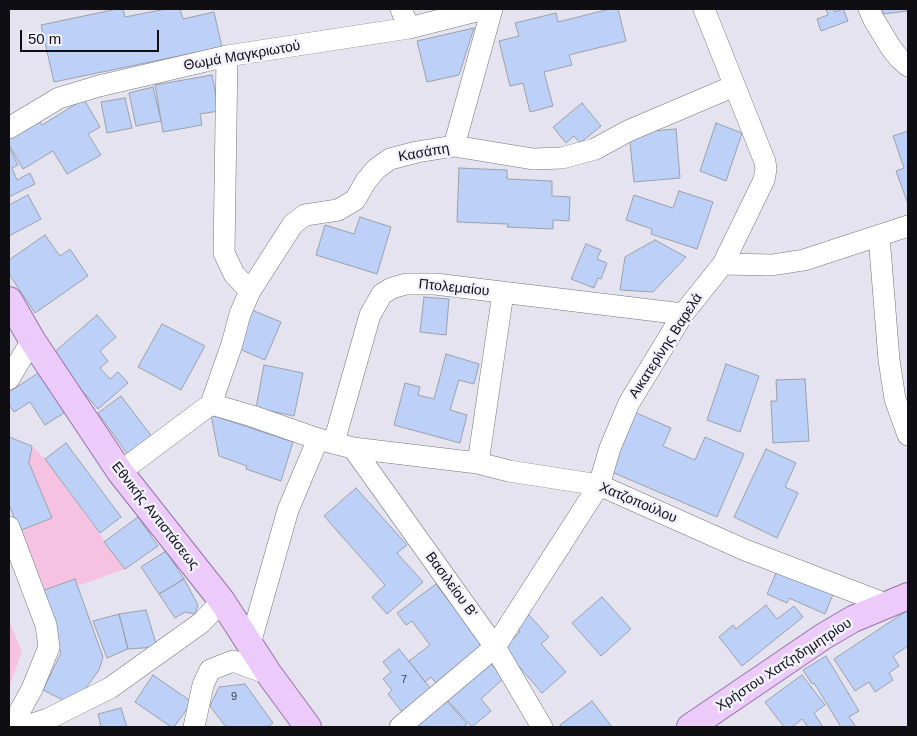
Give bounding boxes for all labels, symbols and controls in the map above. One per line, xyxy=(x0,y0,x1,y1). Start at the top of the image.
scale bar xyxy=(22,20,161,52)
text: 50 m xyxy=(28,30,61,47)
street label: Θωμά Μαγκριωτού xyxy=(182,37,302,75)
street label: Κασάπη xyxy=(397,140,451,166)
street label: Πτολεμαίου xyxy=(418,276,490,300)
street label: Αικατερίνης Βαρελά xyxy=(626,290,706,402)
street label: Εθνικής Αντιστάσεως xyxy=(108,459,202,573)
street label: Χατζοπούλου xyxy=(597,479,679,527)
street label: Βασιλείου Β' xyxy=(422,549,480,621)
street label: Χρήστου Χατζηδημητρίου xyxy=(713,615,855,715)
house number: 7 xyxy=(401,673,407,687)
house number: 9 xyxy=(231,690,237,704)

